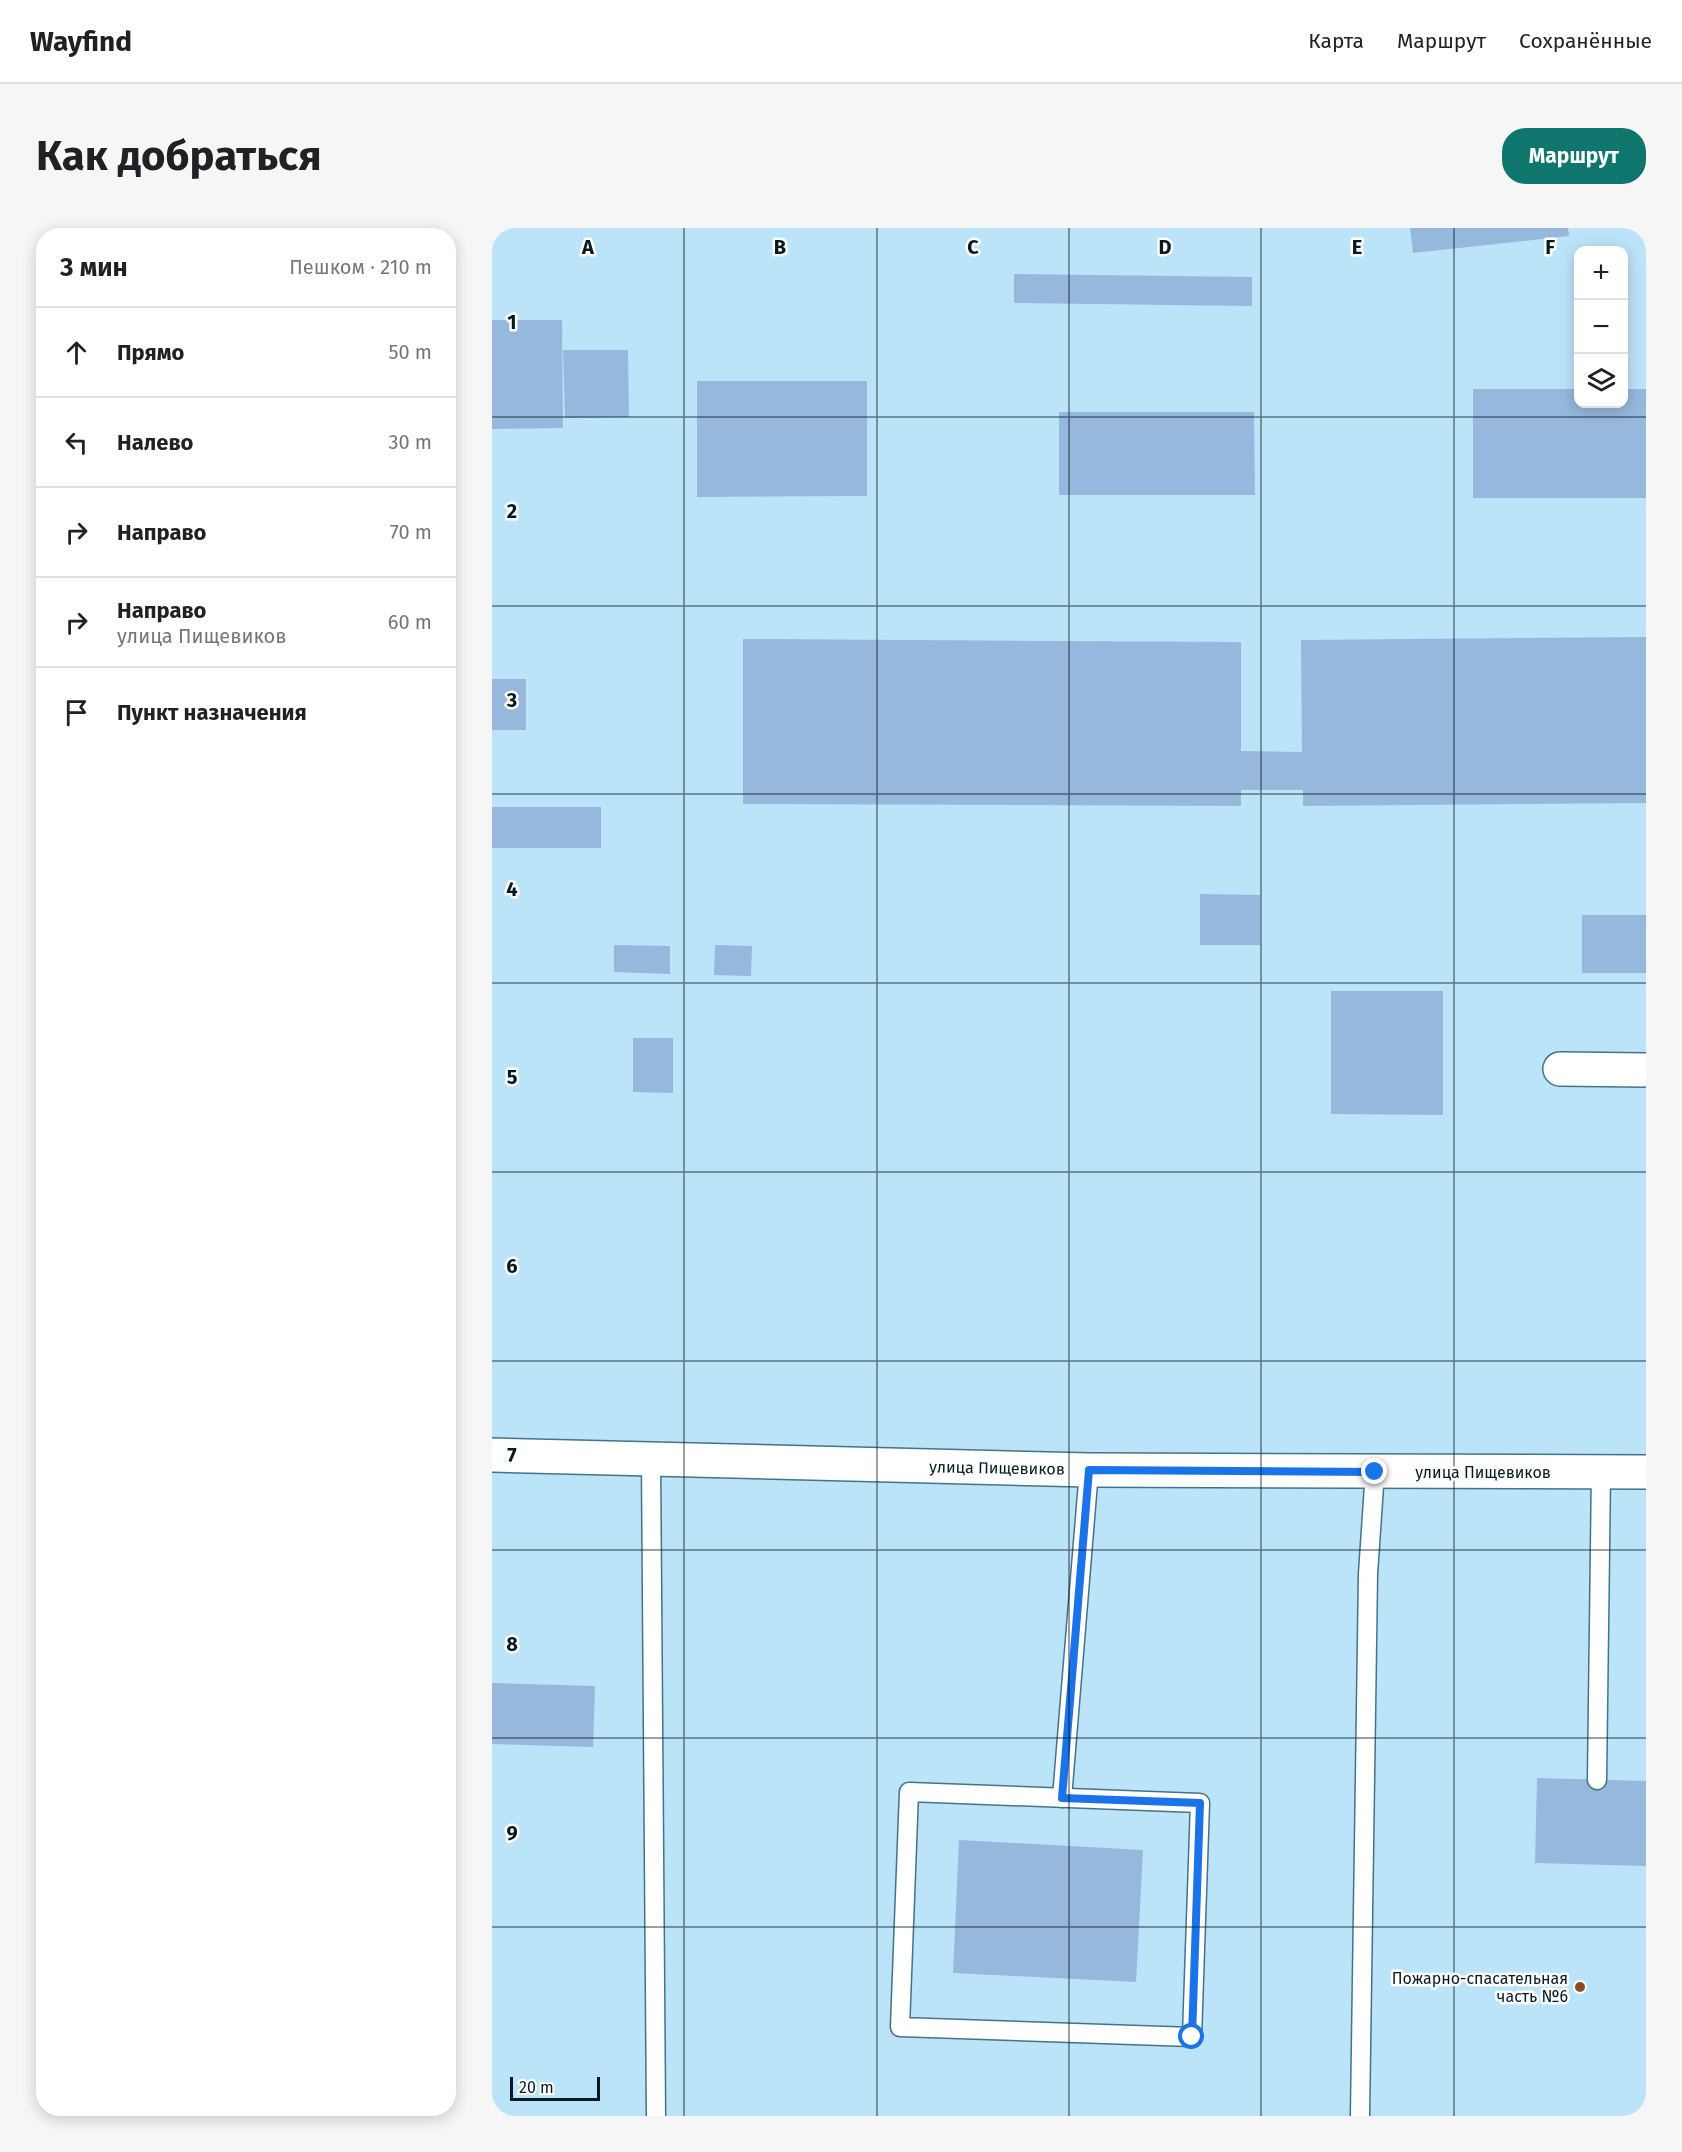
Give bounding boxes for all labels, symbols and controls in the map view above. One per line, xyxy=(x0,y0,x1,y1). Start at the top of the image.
text: Wayfind xyxy=(30,25,132,58)
text: Карта xyxy=(1308,28,1364,54)
text: Маршрут xyxy=(1397,28,1486,54)
text: Сохранённые xyxy=(1519,28,1652,54)
button: Маршрут xyxy=(1502,128,1646,184)
text: Как добраться xyxy=(36,131,322,181)
text: A xyxy=(581,235,595,259)
text: B xyxy=(774,235,786,259)
text: C xyxy=(967,235,979,259)
text: D xyxy=(1158,235,1172,259)
text: E xyxy=(1352,235,1362,259)
text: F xyxy=(1545,235,1555,259)
map controls xyxy=(1574,246,1628,408)
button: + xyxy=(1574,246,1628,300)
text: 3 мин xyxy=(60,252,128,283)
text: Пешком · 210 m xyxy=(289,255,432,279)
button: − xyxy=(1574,300,1628,354)
text: 1 xyxy=(507,310,517,334)
icon: ahead xyxy=(60,336,93,369)
text: Прямо xyxy=(117,339,184,366)
text: 50 m xyxy=(388,340,432,364)
button: layers xyxy=(1574,354,1628,408)
icon: left xyxy=(60,426,93,459)
text: Налево xyxy=(117,429,193,456)
text: 30 m xyxy=(388,430,432,454)
text: 2 xyxy=(507,499,517,523)
icon: right xyxy=(60,516,93,549)
text: Направо xyxy=(117,519,206,546)
text: 70 m xyxy=(390,520,432,544)
text: Направо xyxy=(117,597,206,624)
icon: right xyxy=(60,606,93,639)
text: 60 m xyxy=(388,610,432,634)
text: улица Пищевиков xyxy=(117,624,287,648)
text: 3 xyxy=(506,688,517,712)
icon: arrive xyxy=(60,696,93,729)
text: Пункт назначения xyxy=(117,699,307,726)
text: 4 xyxy=(506,877,518,901)
text: 5 xyxy=(507,1065,518,1089)
text: 6 xyxy=(506,1254,518,1278)
text: 7 xyxy=(507,1443,517,1467)
street label: улица Пищевиков xyxy=(929,1457,1065,1479)
route end xyxy=(1361,1458,1387,1484)
street label: улица Пищевиков xyxy=(1415,1463,1551,1482)
text: 8 xyxy=(506,1632,518,1656)
text: 9 xyxy=(506,1821,518,1845)
place label: Пожарно-спасательная часть №6 xyxy=(1392,1969,1568,2006)
marker: Пожарно-спасательная часть №6 xyxy=(1573,1980,1587,1994)
route start xyxy=(1178,2023,1204,2049)
scale bar xyxy=(510,2074,600,2102)
text: 20 m xyxy=(519,2078,554,2097)

